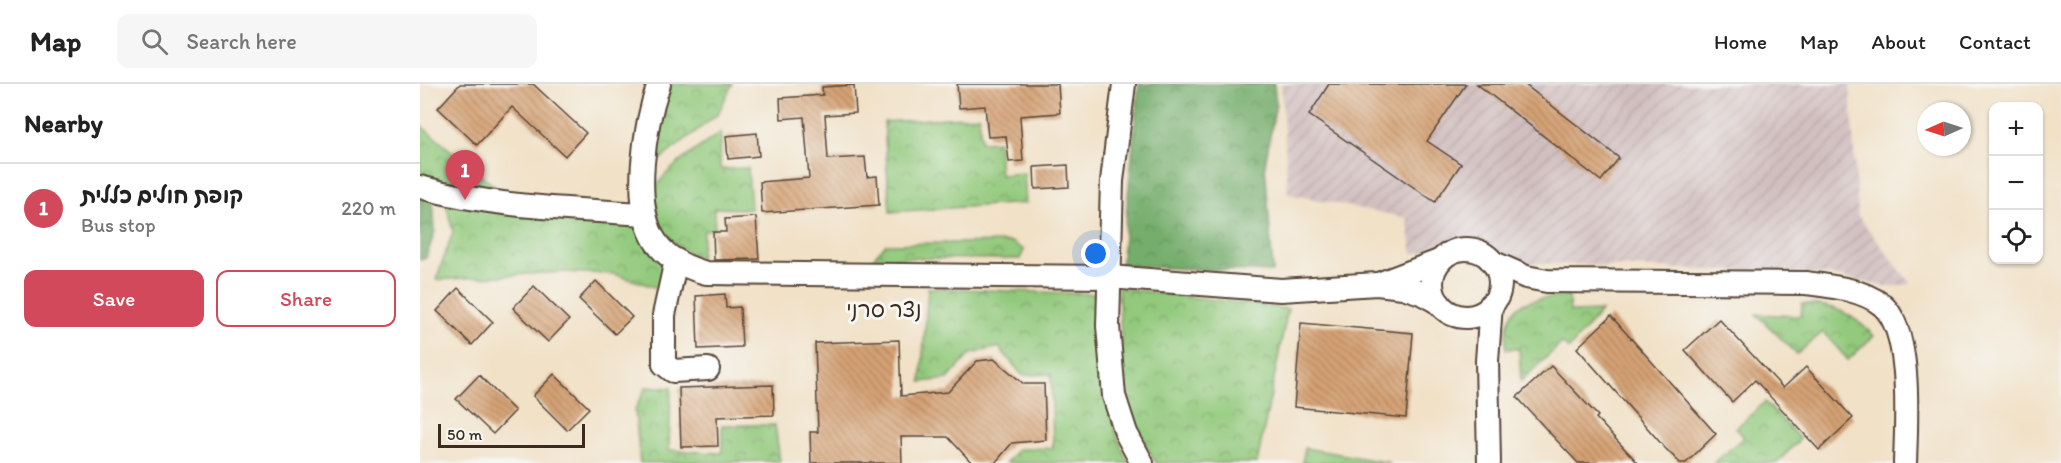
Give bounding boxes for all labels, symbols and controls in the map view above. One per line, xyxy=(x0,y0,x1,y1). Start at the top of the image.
search box xyxy=(117,14,537,68)
text: Map xyxy=(30,24,81,58)
icon: search xyxy=(138,25,171,58)
text: Search here xyxy=(186,28,297,55)
text: Home xyxy=(1714,29,1767,54)
text: Map xyxy=(1800,29,1839,54)
text: About xyxy=(1872,29,1926,54)
text: Contact xyxy=(1959,29,2031,54)
north arrow xyxy=(1917,102,1971,156)
map controls xyxy=(1989,102,2043,264)
button: + xyxy=(1989,102,2043,156)
text: Nearby xyxy=(24,107,103,139)
pin: 1 xyxy=(446,150,484,200)
button: − xyxy=(1989,156,2043,210)
text: קופת חולים כללית xyxy=(81,182,243,209)
text: 1 xyxy=(39,196,48,220)
text: 220 m xyxy=(341,196,396,220)
button: locate xyxy=(1989,210,2043,264)
text: Bus stop xyxy=(81,213,156,237)
your location xyxy=(1081,239,1110,268)
button: Save xyxy=(24,270,204,327)
button: Share xyxy=(216,270,396,327)
district label: נצר סרני xyxy=(846,296,922,323)
scale bar xyxy=(438,421,585,448)
text: 50 m xyxy=(447,425,482,444)

